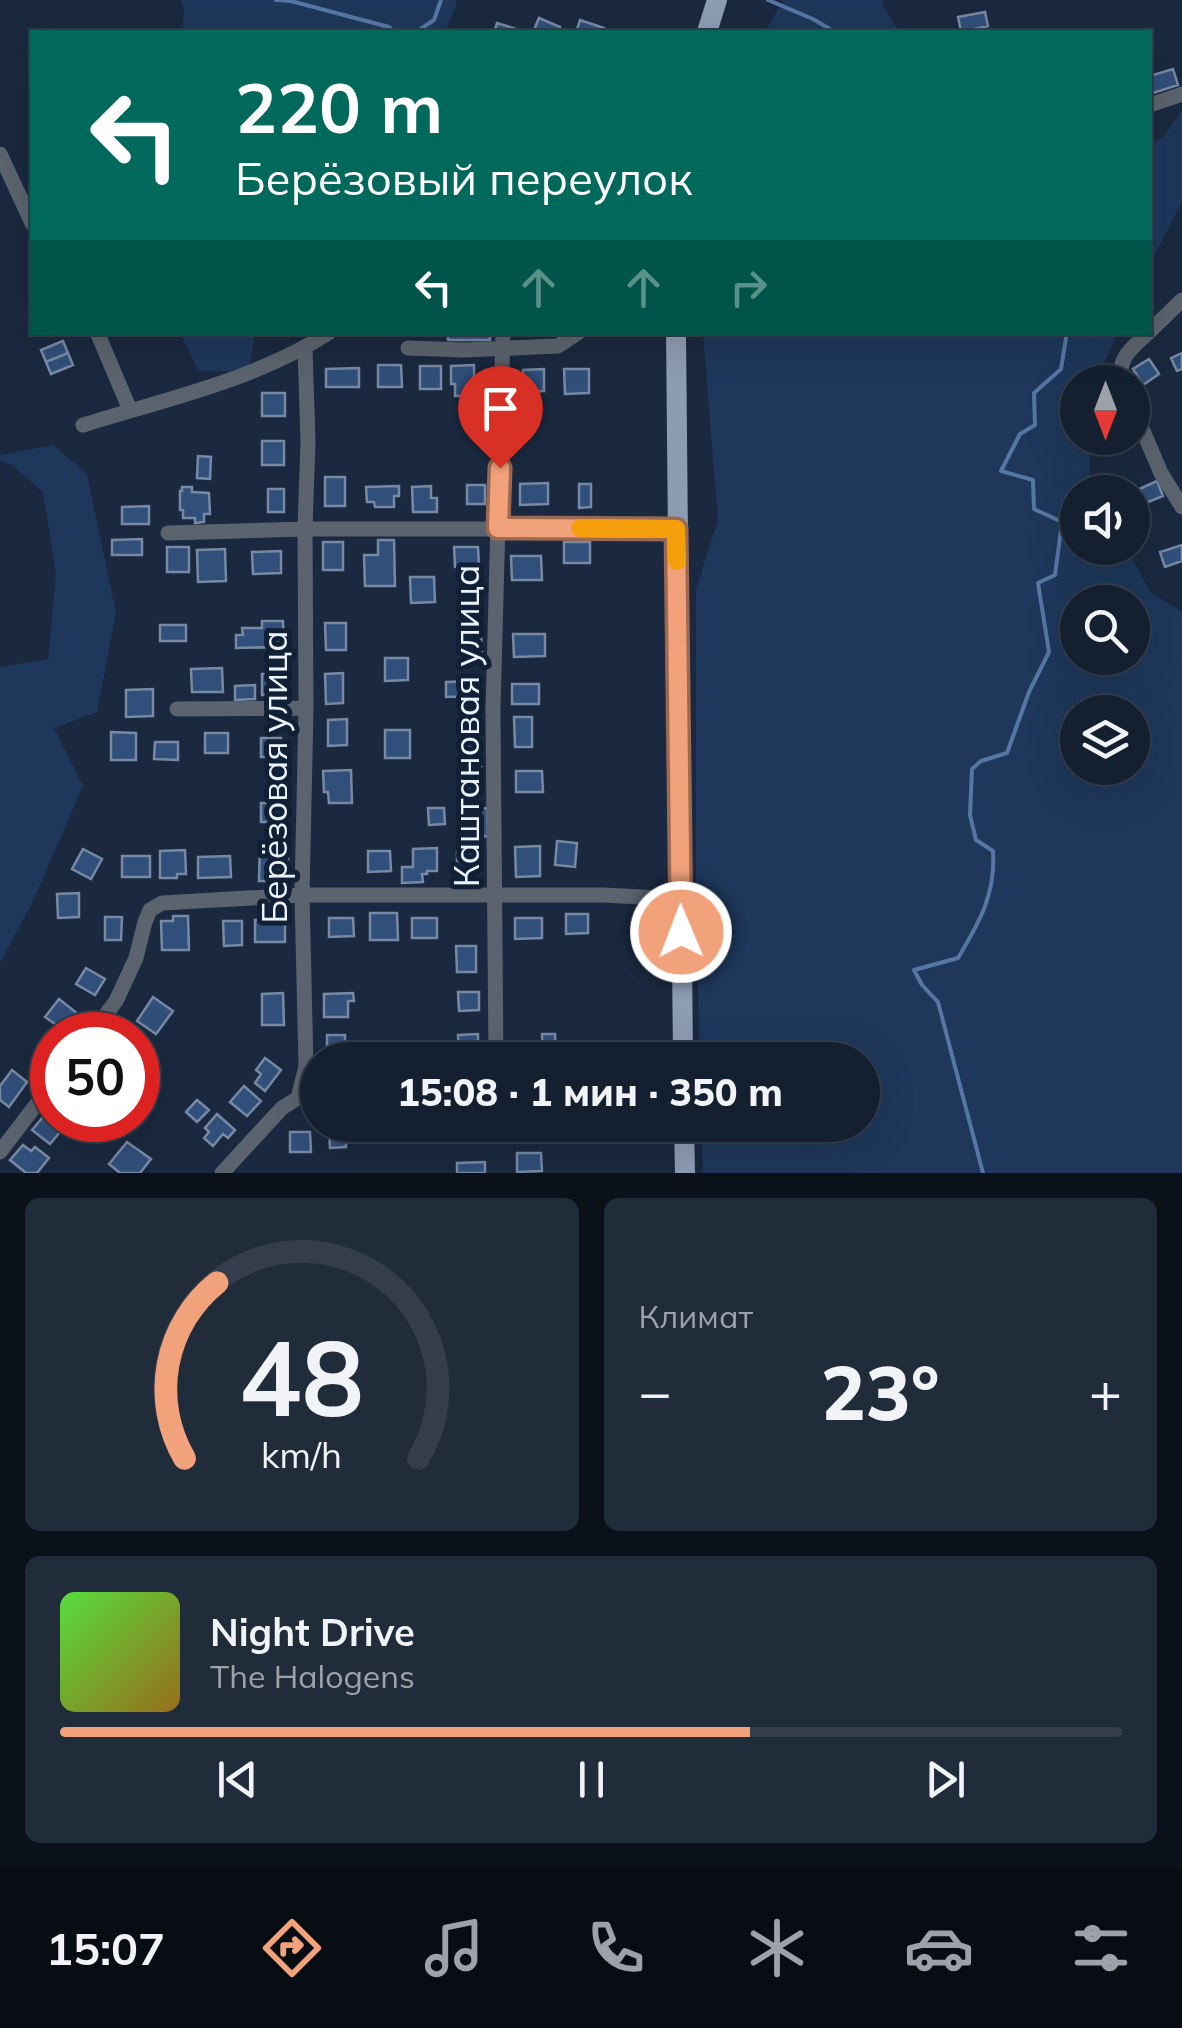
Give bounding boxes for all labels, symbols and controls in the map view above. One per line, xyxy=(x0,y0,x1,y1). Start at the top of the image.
text: 220 m xyxy=(235,63,443,151)
icon: left xyxy=(70,70,200,200)
text: Берёзовый переулок xyxy=(235,150,692,206)
icon: left xyxy=(406,260,461,315)
icon: ahead xyxy=(511,260,566,315)
icon: ahead xyxy=(616,260,671,315)
icon: right xyxy=(721,260,776,315)
north arrow xyxy=(1060,365,1150,455)
map controls xyxy=(1060,365,1150,785)
pin xyxy=(458,366,543,469)
icon: arrive xyxy=(473,381,528,436)
button: sound xyxy=(1060,475,1150,565)
street label: Каштановая улица xyxy=(444,565,488,887)
button: search xyxy=(1060,585,1150,675)
street label: Берёзовая улица xyxy=(252,630,296,924)
button: layers xyxy=(1060,695,1150,785)
position arrow xyxy=(629,880,733,984)
speed limit sign: 50 xyxy=(30,1012,160,1142)
text: 15:08 · 1 мин · 350 m xyxy=(397,1068,783,1116)
text: Климат xyxy=(639,1296,753,1336)
text: 48 xyxy=(239,1311,364,1442)
text: 23° xyxy=(821,1345,940,1439)
text: − xyxy=(639,1357,672,1426)
text: + xyxy=(1089,1357,1122,1426)
text: km/h xyxy=(261,1432,342,1477)
text: Night Drive xyxy=(210,1608,415,1656)
text: The Halogens xyxy=(210,1656,415,1696)
icon: previous xyxy=(210,1752,265,1807)
icon: pause xyxy=(564,1752,619,1807)
icon: next xyxy=(918,1752,973,1807)
icon: directions xyxy=(257,1913,327,1983)
icon: music xyxy=(419,1913,489,1983)
icon: phone xyxy=(581,1913,651,1983)
icon: climate xyxy=(742,1913,812,1983)
icon: car xyxy=(904,1913,974,1983)
icon: filters xyxy=(1066,1913,1136,1983)
text: 15:07 xyxy=(46,1920,165,1976)

